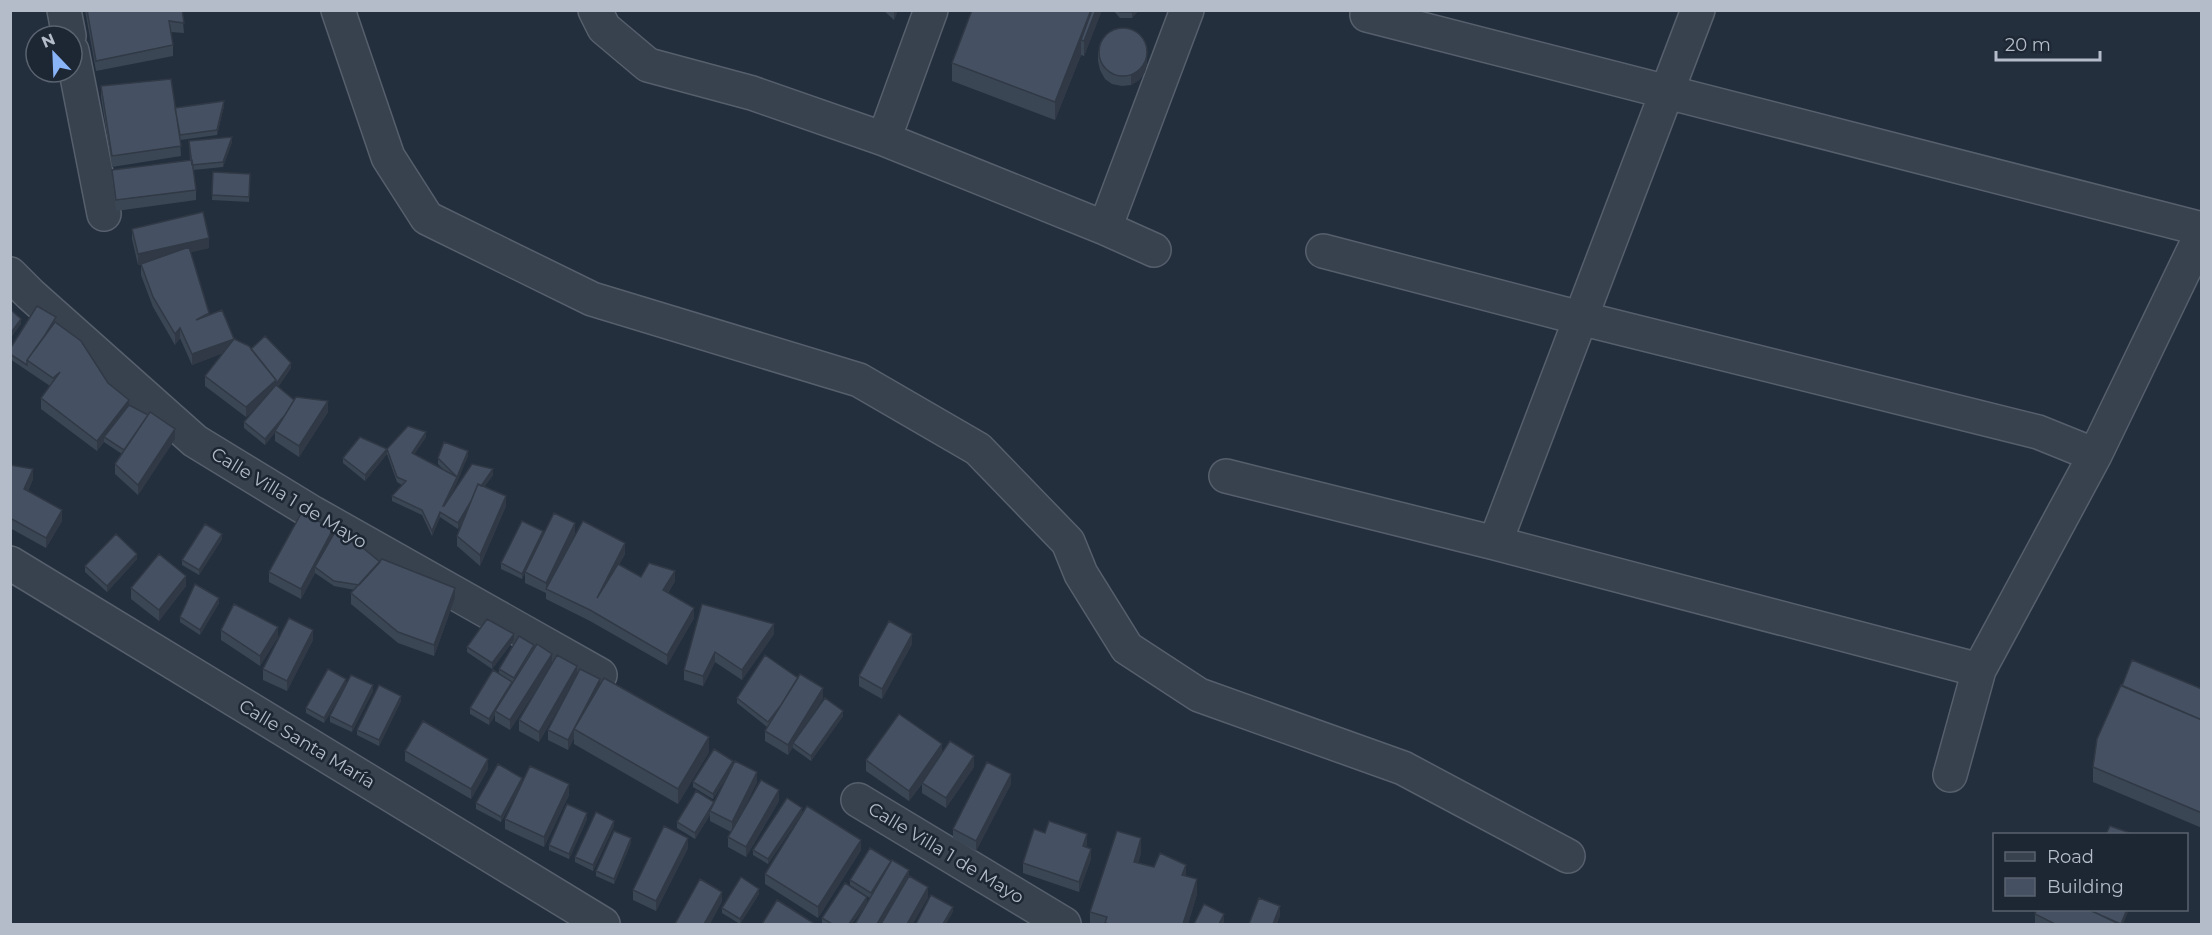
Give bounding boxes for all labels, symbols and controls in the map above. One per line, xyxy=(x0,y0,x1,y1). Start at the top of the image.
north arrow xyxy=(24,24,84,84)
scale bar xyxy=(1996,24,2100,62)
text: N xyxy=(39,29,58,52)
text: 20 m xyxy=(2005,34,2051,56)
street label: Calle Villa 1 de Mayo xyxy=(207,443,371,553)
street label: Calle Santa María xyxy=(235,695,379,793)
street label: Calle Villa 1 de Mayo xyxy=(864,798,1028,908)
legend xyxy=(1993,833,2188,911)
text: Road xyxy=(2047,846,2094,868)
text: Building xyxy=(2047,876,2124,898)

